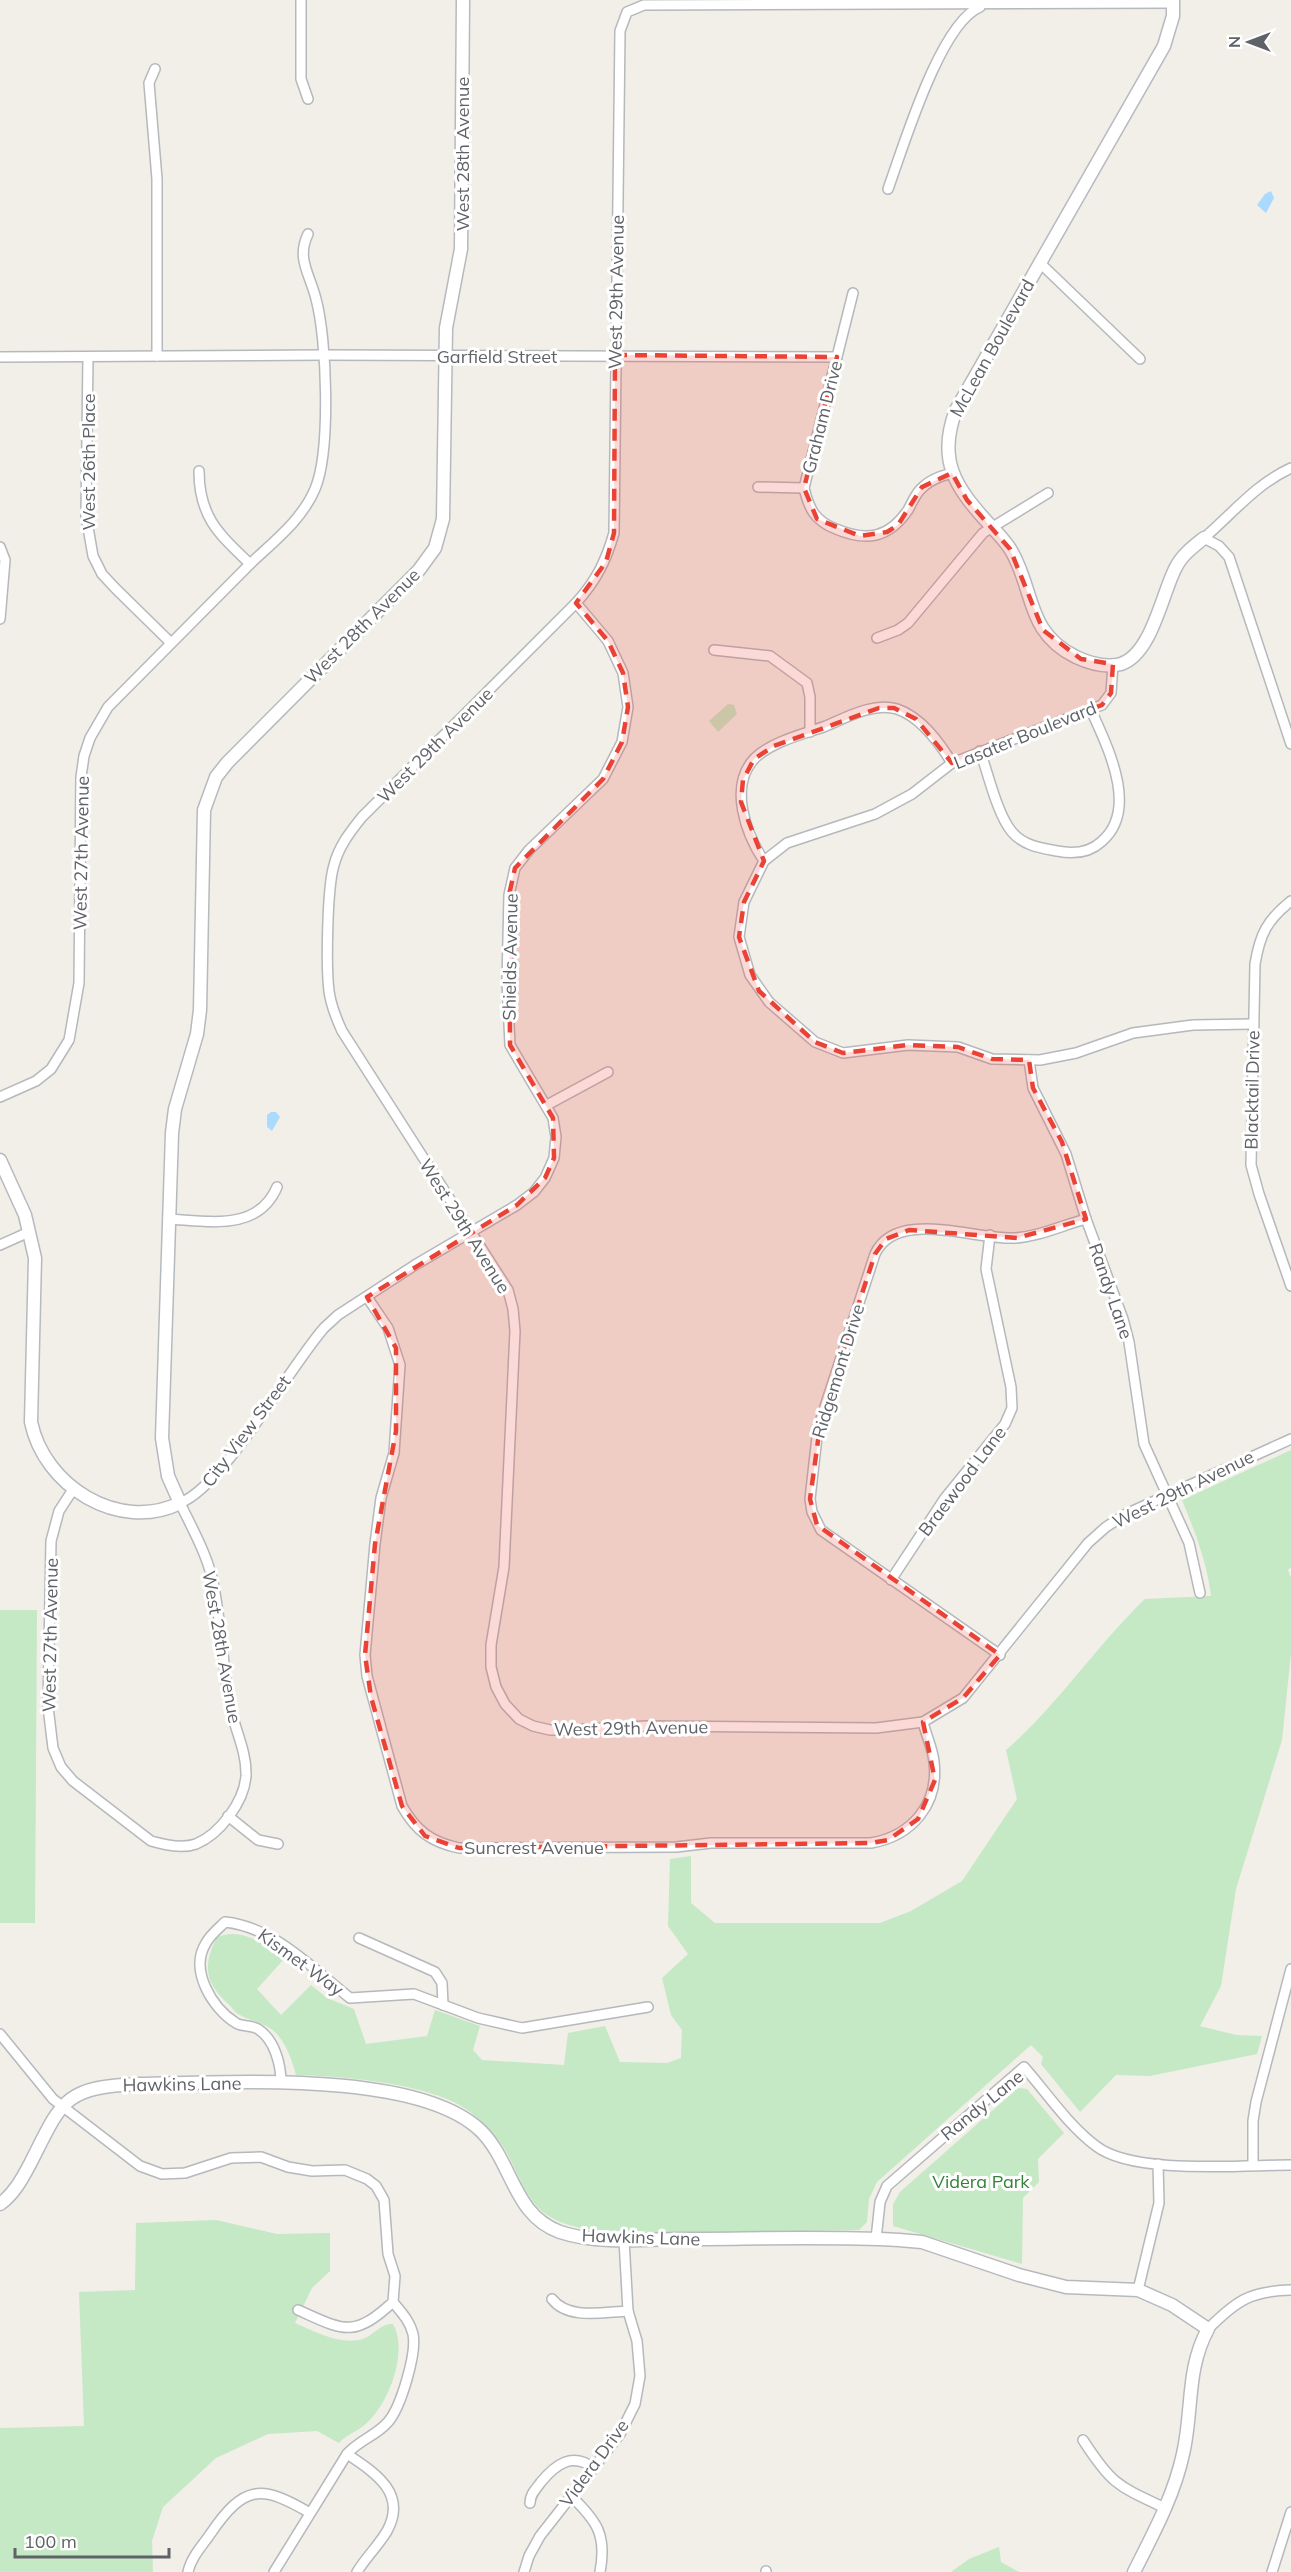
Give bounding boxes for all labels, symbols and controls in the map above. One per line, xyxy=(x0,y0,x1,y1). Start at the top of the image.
north arrow xyxy=(1219,12,1279,72)
text: N xyxy=(1224,36,1244,48)
street label: West 28th Avenue xyxy=(451,77,474,231)
street label: West 29th Avenue xyxy=(603,215,629,369)
street label: McLean Boulevard xyxy=(945,275,1039,421)
street label: Garfield Street xyxy=(437,345,557,368)
street label: Graham Drive xyxy=(797,358,847,476)
street label: West 26th Place xyxy=(77,393,100,531)
street label: West 28th Avenue xyxy=(299,563,425,689)
street label: West 29th Avenue xyxy=(372,682,498,808)
street label: Lasater Boulevard xyxy=(950,696,1100,774)
street label: West 27th Avenue xyxy=(68,776,94,930)
street label: Shields Avenue xyxy=(497,893,523,1021)
street label: Blacktail Drive xyxy=(1239,1030,1265,1150)
street label: West 29th Avenue xyxy=(414,1154,516,1298)
street label: Randy Lane xyxy=(1084,1240,1138,1342)
street label: Ridgemont Drive xyxy=(807,1301,869,1441)
street label: City View Street xyxy=(197,1371,295,1491)
street label: Braewood Lane xyxy=(913,1421,1011,1541)
street label: West 29th Avenue xyxy=(1109,1445,1257,1533)
street label: West 27th Avenue xyxy=(37,1558,63,1712)
street label: West 28th Avenue xyxy=(197,1569,247,1725)
street label: West 29th Avenue xyxy=(554,1715,708,1741)
street label: Suncrest Avenue xyxy=(464,1836,604,1859)
street label: Kismet Way xyxy=(254,1923,349,2001)
street label: Randy Lane xyxy=(936,2065,1028,2145)
street label: Hawkins Lane xyxy=(122,2071,242,2097)
park label: Videra Park xyxy=(932,2170,1030,2193)
street label: Hawkins Lane xyxy=(581,2223,701,2251)
street label: Videra Drive xyxy=(554,2415,634,2511)
scale bar xyxy=(15,2521,170,2559)
text: 100 m xyxy=(24,2530,77,2553)

